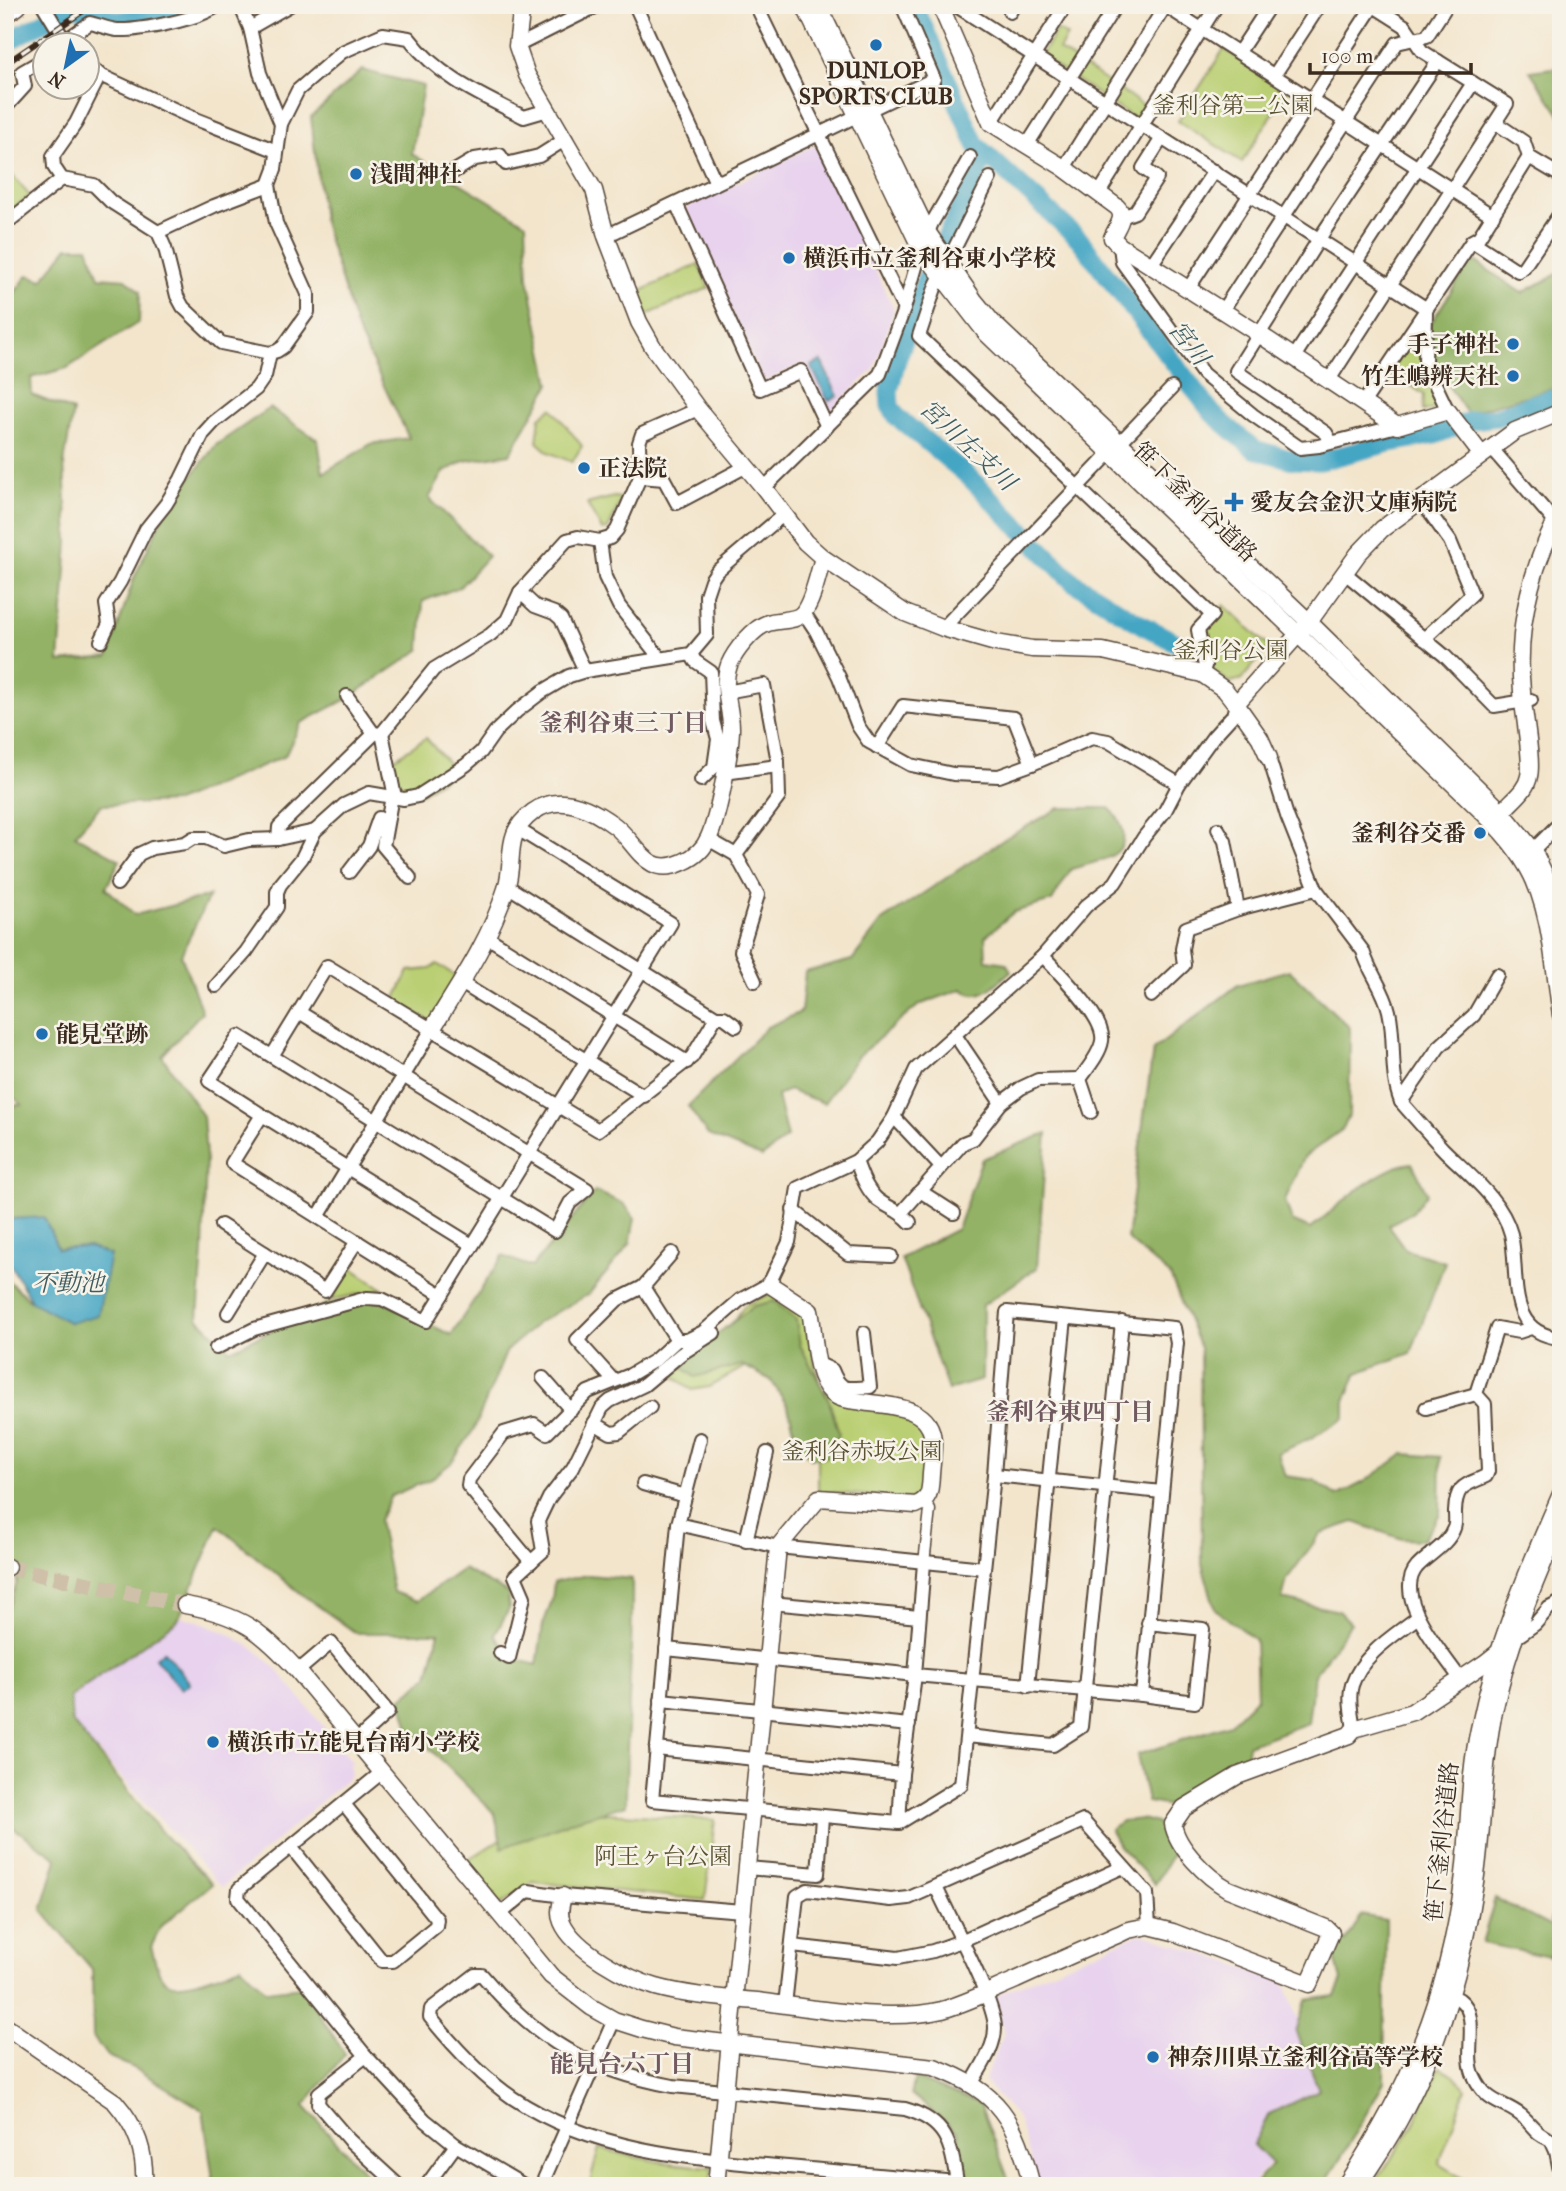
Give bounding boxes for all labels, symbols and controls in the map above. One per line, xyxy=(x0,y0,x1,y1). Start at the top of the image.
north arrow xyxy=(32,32,102,102)
scale bar xyxy=(1310,32,1472,76)
marker: DUNLOP SPORTS CLUB xyxy=(868,37,884,53)
text: 100 m xyxy=(1321,44,1374,68)
place label: DUNLOP SPORTS CLUB xyxy=(799,57,953,110)
text: N xyxy=(45,66,69,93)
park label: 釜利谷第二公園 xyxy=(1153,92,1314,119)
place label: 浅間神社 xyxy=(370,161,462,188)
marker: 浅間神社 xyxy=(348,166,364,182)
place label: 横浜市立釜利谷東小学校 xyxy=(803,245,1056,272)
marker: 横浜市立釜利谷東小学校 xyxy=(781,250,797,266)
water label: 宮川 xyxy=(1163,315,1217,373)
place label: 手子神社 xyxy=(1407,331,1499,358)
marker: 手子神社 xyxy=(1505,336,1521,352)
place label: 竹生嶋辨天社 xyxy=(1361,363,1499,390)
marker: 竹生嶋辨天社 xyxy=(1505,368,1521,384)
water label: 宮川左支川 xyxy=(915,394,1024,498)
street label: 笹下釜利谷道路 xyxy=(1128,436,1262,568)
place label: 正法院 xyxy=(598,455,667,482)
marker: 正法院 xyxy=(576,460,592,476)
place label: 愛友会金沢文庫病院 xyxy=(1250,489,1457,516)
marker: 愛友会金沢文庫病院 xyxy=(1224,492,1244,512)
park label: 釜利谷公園 xyxy=(1174,637,1289,664)
district label: 釜利谷東三丁目 xyxy=(539,709,707,737)
place label: 釜利谷交番 xyxy=(1351,820,1466,847)
marker: 釜利谷交番 xyxy=(1472,825,1488,841)
place label: 能見堂跡 xyxy=(56,1021,148,1048)
marker: 能見堂跡 xyxy=(34,1026,50,1042)
water label: 不動池 xyxy=(32,1269,107,1297)
district label: 釜利谷東四丁目 xyxy=(986,1398,1154,1426)
park label: 釜利谷赤坂公園 xyxy=(782,1438,943,1465)
place label: 横浜市立能見台南小学校 xyxy=(227,1729,480,1756)
marker: 横浜市立能見台南小学校 xyxy=(205,1734,221,1750)
street label: 笹下釜利谷道路 xyxy=(1420,1761,1464,1923)
park label: 阿王ヶ台公園 xyxy=(594,1843,732,1870)
place label: 神奈川県立釜利谷高等学校 xyxy=(1167,2044,1443,2071)
marker: 神奈川県立釜利谷高等学校 xyxy=(1145,2049,1161,2065)
district label: 能見台六丁目 xyxy=(550,2050,694,2078)

